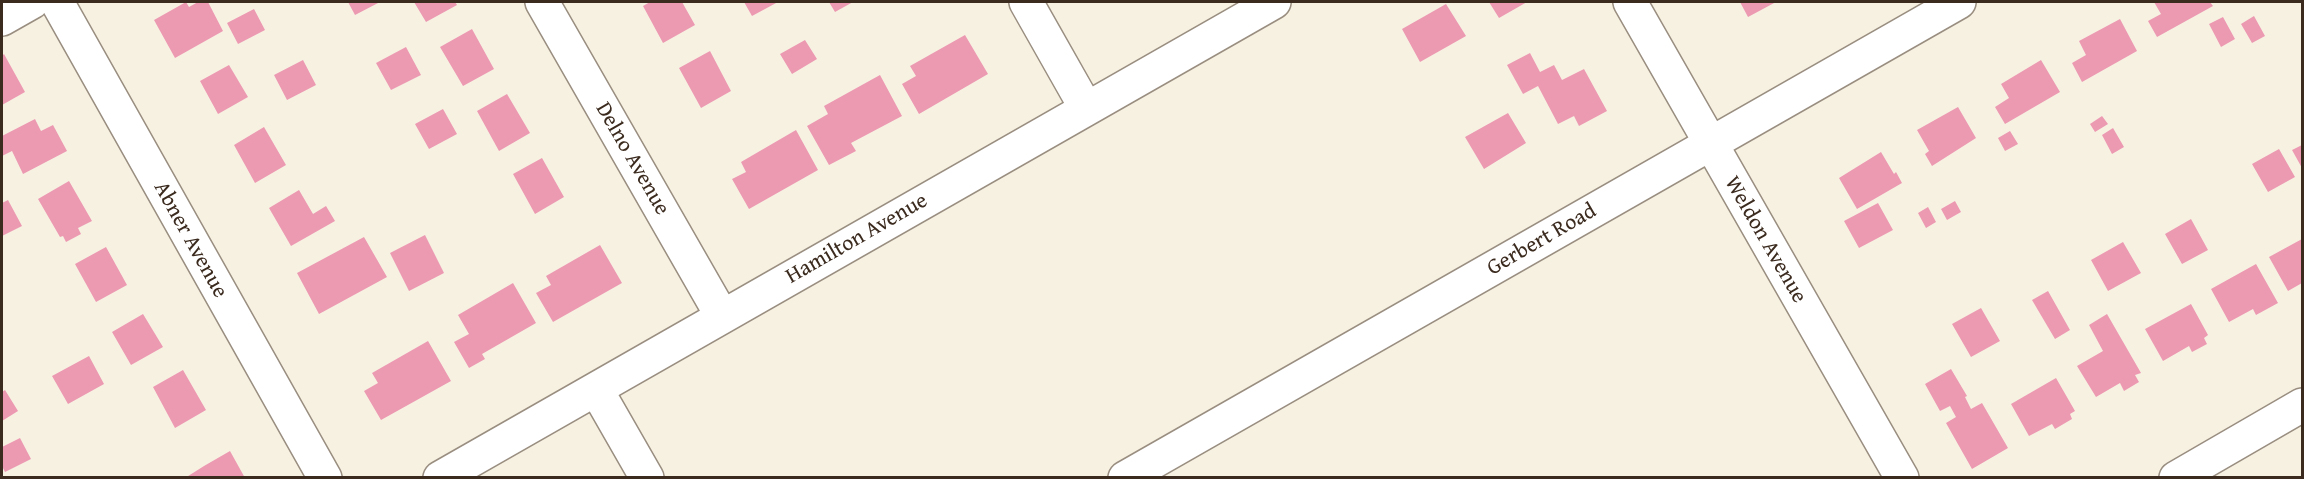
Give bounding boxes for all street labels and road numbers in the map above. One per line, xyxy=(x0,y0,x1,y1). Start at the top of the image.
street label: Delno Avenue xyxy=(589,98,675,220)
street label: Weldon Avenue xyxy=(1718,172,1812,308)
street label: Abner Avenue xyxy=(147,177,233,303)
street label: Hamilton Avenue xyxy=(782,188,932,290)
street label: Gerbert Road xyxy=(1483,198,1601,282)

